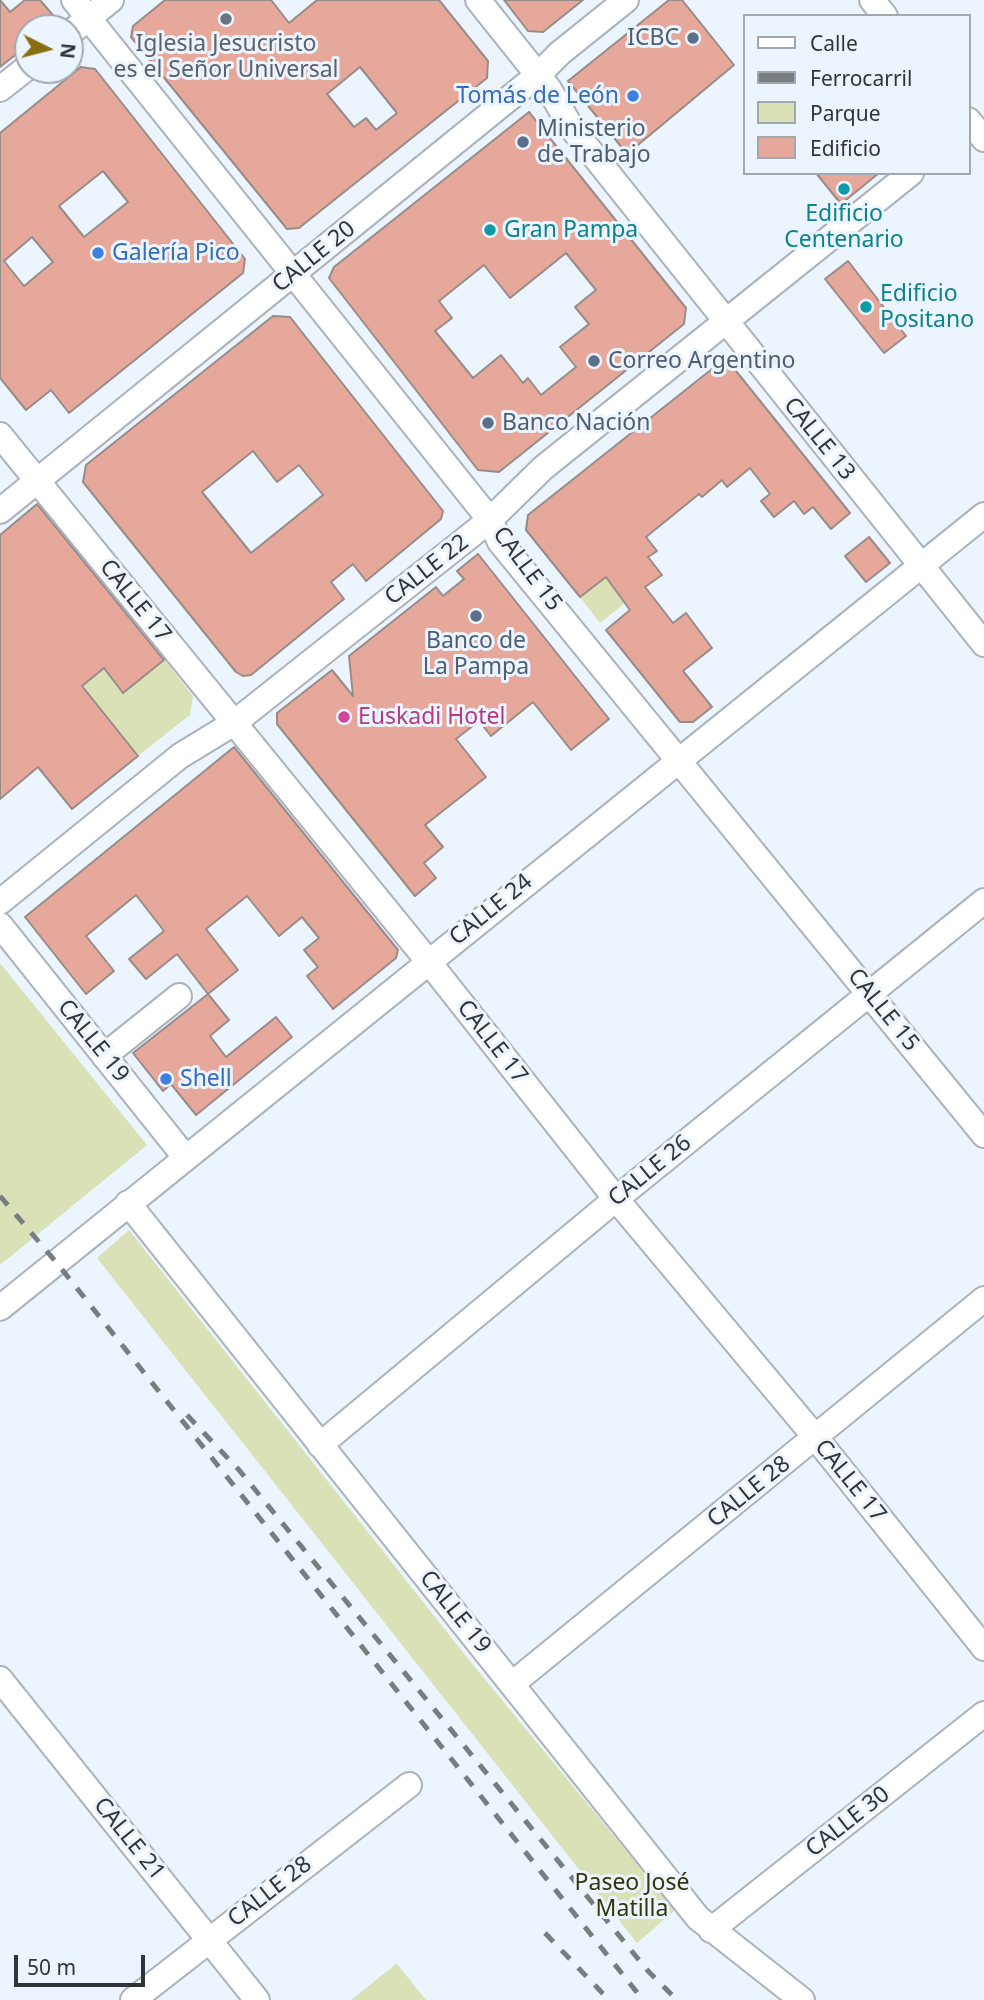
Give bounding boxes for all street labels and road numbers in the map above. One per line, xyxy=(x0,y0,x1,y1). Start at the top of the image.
street label: CALLE 20 xyxy=(267,215,361,299)
street label: CALLE 13 xyxy=(777,392,861,486)
street label: CALLE 15 xyxy=(486,521,568,617)
street label: CALLE 22 xyxy=(380,529,474,611)
street label: CALLE 17 xyxy=(93,554,177,648)
street label: CALLE 24 xyxy=(444,868,538,952)
street label: CALLE 15 xyxy=(841,963,925,1057)
street label: CALLE 19 xyxy=(51,994,135,1088)
street label: CALLE 17 xyxy=(451,995,533,1089)
street label: CALLE 26 xyxy=(603,1129,697,1213)
street label: CALLE 17 xyxy=(808,1434,892,1528)
street label: CALLE 28 xyxy=(702,1450,796,1534)
street label: CALLE 19 xyxy=(413,1565,497,1659)
street label: CALLE 30 xyxy=(801,1781,895,1863)
street label: CALLE 21 xyxy=(87,1792,171,1886)
street label: CALLE 28 xyxy=(223,1851,317,1933)

